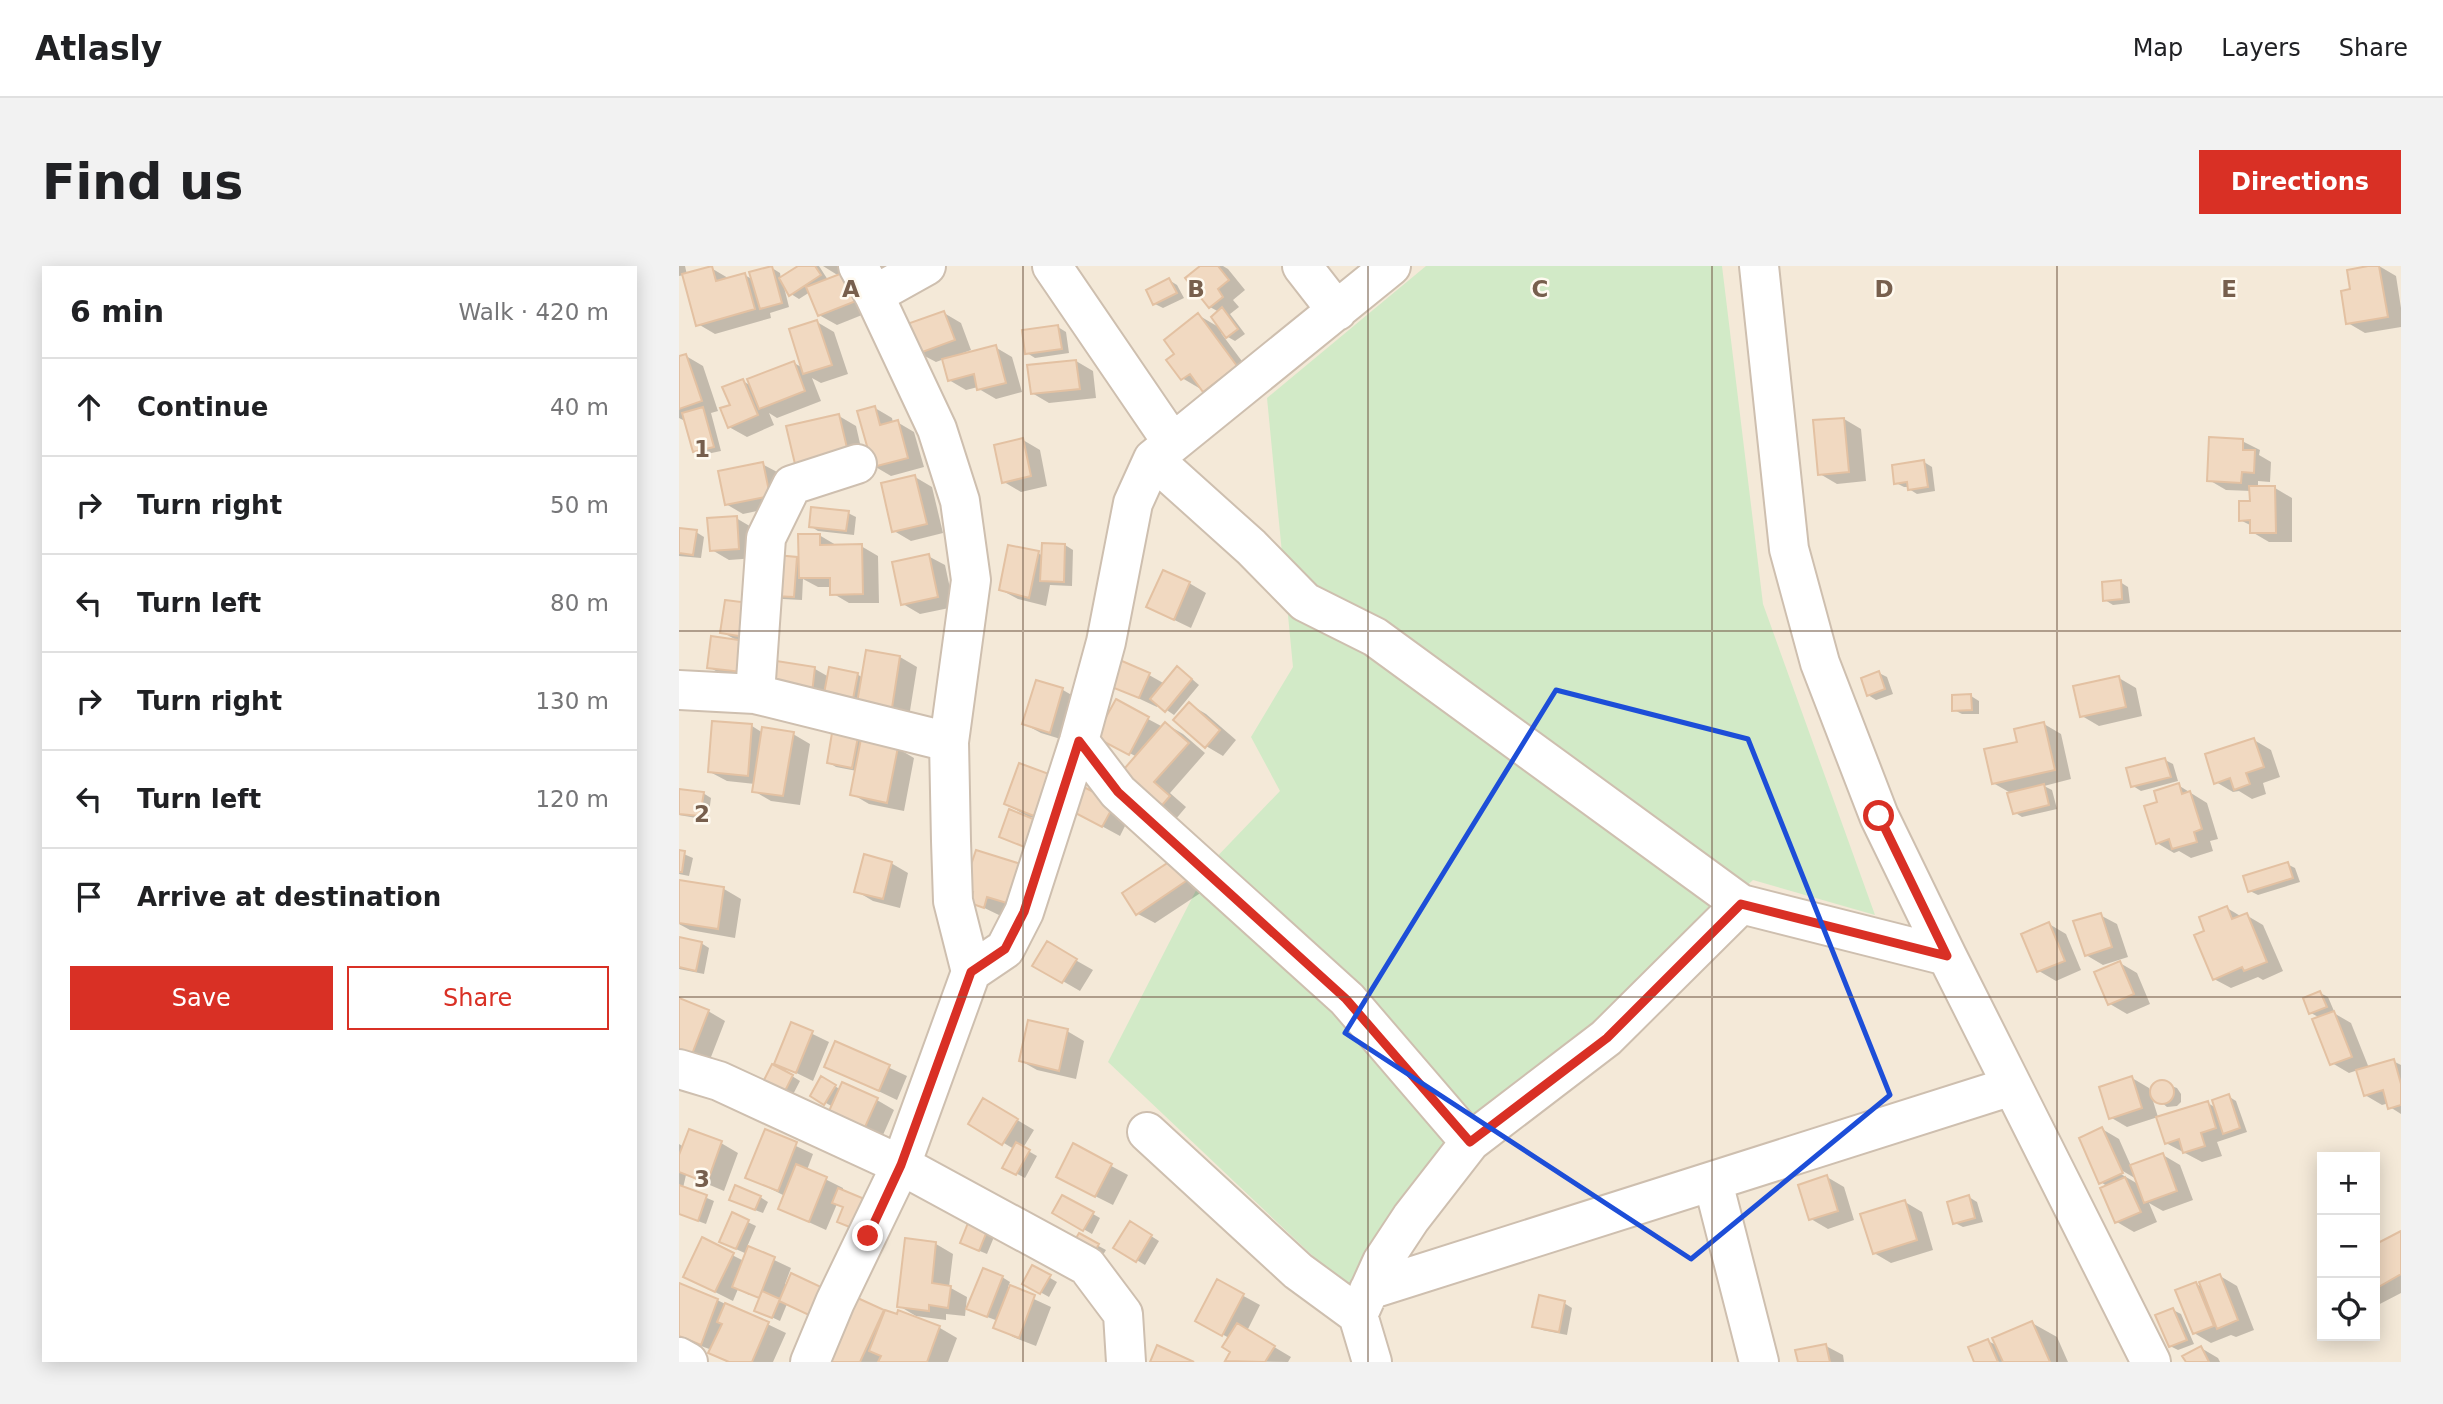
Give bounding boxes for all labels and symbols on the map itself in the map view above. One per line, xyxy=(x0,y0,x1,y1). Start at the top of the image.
text: A xyxy=(842,276,860,302)
text: B xyxy=(1187,276,1205,302)
text: C xyxy=(1532,276,1548,302)
text: D xyxy=(1874,276,1894,302)
text: E xyxy=(2221,276,2237,302)
text: 1 xyxy=(694,436,710,462)
route start xyxy=(1863,800,1894,831)
text: 2 xyxy=(694,801,710,827)
text: 3 xyxy=(694,1166,710,1192)
route end xyxy=(852,1220,883,1251)

